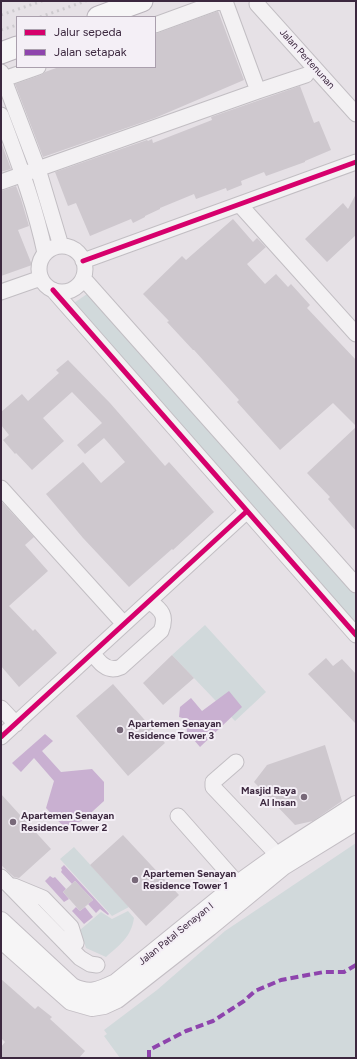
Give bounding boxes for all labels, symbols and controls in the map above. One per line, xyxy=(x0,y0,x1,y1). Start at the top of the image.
legend xyxy=(16,16,156,68)
text: Jalur sepeda xyxy=(54,25,122,39)
street label: Jalan Pertenunan xyxy=(277,26,337,92)
text: Jalan setapak xyxy=(54,45,127,59)
place label: Apartemen Senayan Residence Tower 3 xyxy=(128,718,221,742)
marker: Apartemen Senayan Residence Tower 3 xyxy=(115,725,125,735)
place label: Masjid Raya Al Insan xyxy=(241,785,296,808)
marker: Masjid Raya Al Insan xyxy=(299,792,309,802)
place label: Apartemen Senayan Residence Tower 2 xyxy=(21,810,114,834)
marker: Apartemen Senayan Residence Tower 2 xyxy=(8,817,18,827)
place label: Apartemen Senayan Residence Tower 1 xyxy=(143,868,236,892)
marker: Apartemen Senayan Residence Tower 1 xyxy=(130,875,140,885)
street label: Jalan Patal Senayan I xyxy=(136,900,216,968)

